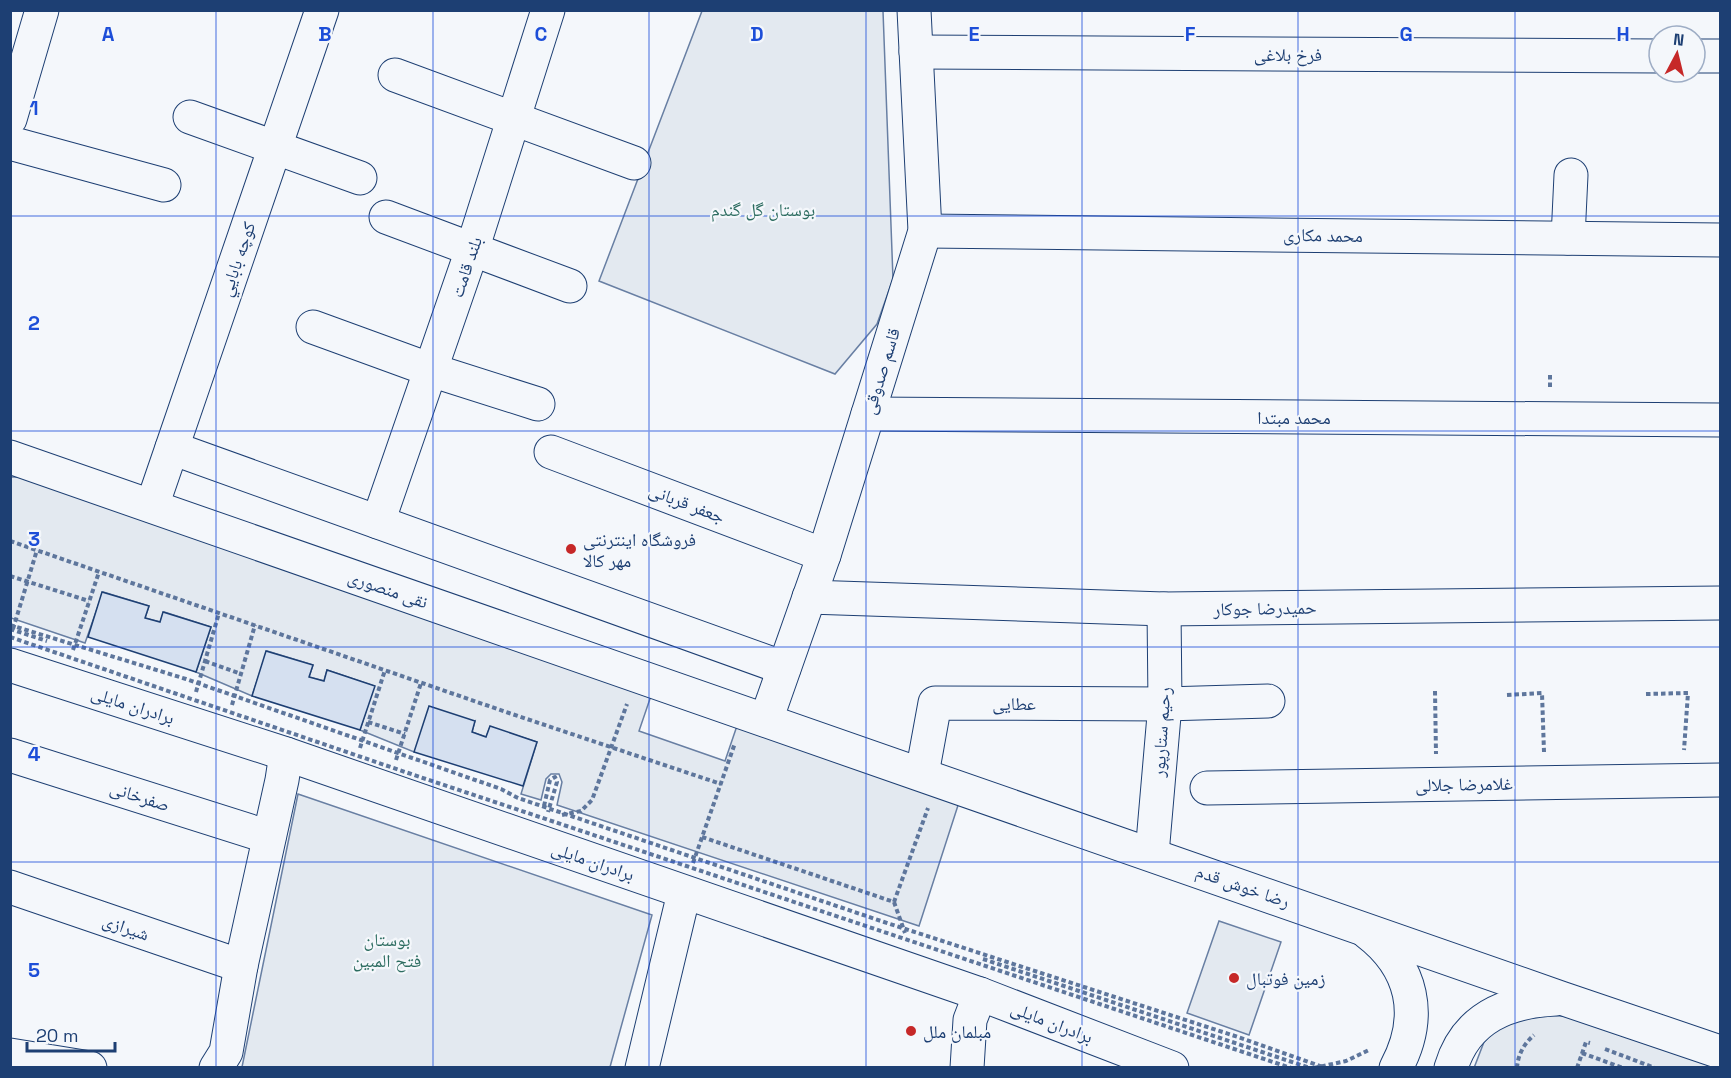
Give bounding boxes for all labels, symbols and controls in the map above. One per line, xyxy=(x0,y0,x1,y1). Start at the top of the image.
text: A xyxy=(102,21,115,47)
text: B xyxy=(318,21,332,47)
text: C xyxy=(535,21,548,47)
text: D xyxy=(750,21,764,47)
text: E xyxy=(968,21,980,47)
text: F xyxy=(1185,21,1196,47)
text: G xyxy=(1399,21,1413,47)
text: H xyxy=(1616,21,1630,47)
north arrow xyxy=(1647,24,1707,84)
text: N xyxy=(1672,29,1685,51)
street label: فرخ بلاغی xyxy=(1254,43,1322,67)
text: 1 xyxy=(29,95,39,121)
park label: بوستان گل گندم xyxy=(711,198,815,222)
street label: كوچه بابايي xyxy=(213,218,264,301)
street label: محمد مکاری xyxy=(1283,223,1363,247)
street label: بلند قامت xyxy=(445,234,487,300)
text: 2 xyxy=(28,310,40,336)
street label: قاسم صدوقی xyxy=(857,325,906,417)
street label: محمد مبتدا xyxy=(1257,406,1331,429)
street label: جعفر قربانی xyxy=(646,478,728,528)
text: 3 xyxy=(28,526,40,552)
place label: فروشگاه اینترنتی مهر کالا xyxy=(583,528,696,572)
marker: فروشگاه اینترنتی مهر کالا xyxy=(564,542,578,556)
street label: نقی منصوری xyxy=(345,565,431,613)
street label: حمیدرضا جوکار xyxy=(1212,596,1317,620)
street label: برادران مایلی xyxy=(89,681,178,729)
street label: رحیم ستارپور xyxy=(1146,686,1177,779)
street label: عطایی xyxy=(992,692,1036,715)
text: 4 xyxy=(28,741,41,767)
street label: غلامرضا جلالی xyxy=(1415,772,1513,796)
street label: صفرخانی xyxy=(107,776,173,816)
street label: برادران مایلی xyxy=(549,836,637,886)
street label: رضا خوش قدم xyxy=(1193,859,1293,914)
street label: شیرازی xyxy=(100,908,152,946)
park label: بوستان فتح المبین xyxy=(353,928,421,973)
text: 5 xyxy=(28,957,40,983)
place label: زمین فوتبال xyxy=(1246,967,1326,990)
marker: زمین فوتبال xyxy=(1227,971,1241,985)
street label: برادران مایلی xyxy=(1008,996,1096,1048)
scale bar xyxy=(27,1015,116,1053)
place label: مبلمان ملل xyxy=(923,1020,991,1043)
text: 20 m xyxy=(36,1024,79,1047)
marker: مبلمان ملل xyxy=(904,1024,918,1038)

